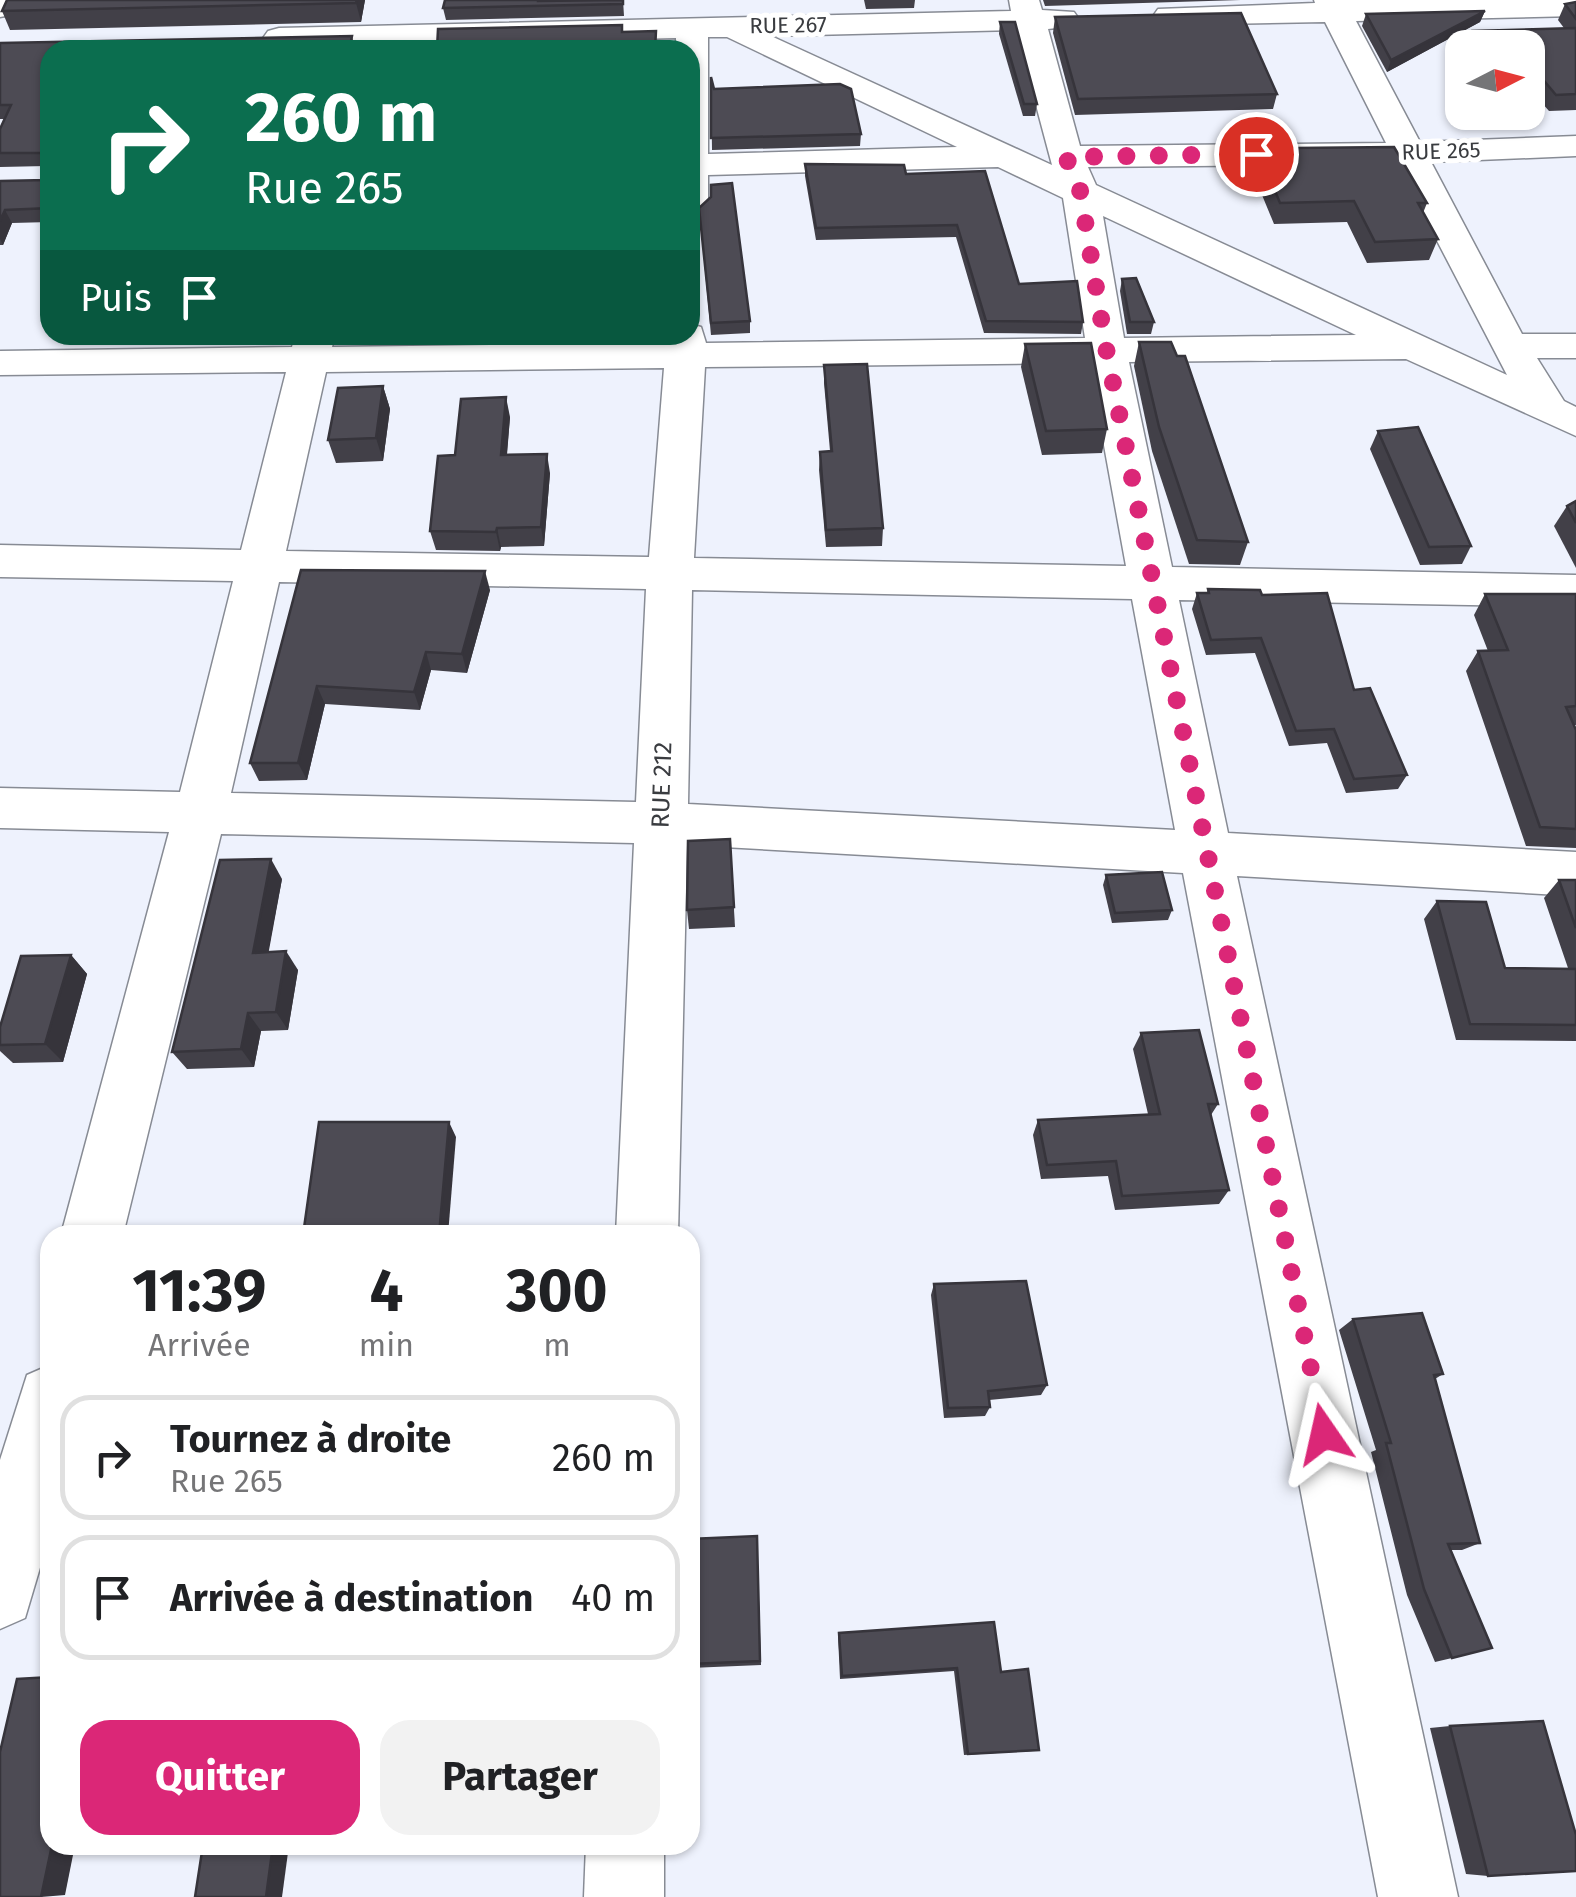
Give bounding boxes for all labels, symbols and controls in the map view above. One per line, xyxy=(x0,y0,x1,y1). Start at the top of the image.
street label: RUE 267 xyxy=(749,11,827,39)
north arrow xyxy=(1445,30,1545,130)
map controls xyxy=(1445,30,1545,130)
text: 260 m xyxy=(245,76,437,160)
icon: right xyxy=(80,80,210,210)
pin xyxy=(1214,112,1299,197)
icon: arrive xyxy=(1229,127,1284,182)
street label: RUE 265 xyxy=(1401,136,1481,166)
text: Rue 265 xyxy=(245,161,403,215)
icon: arrive xyxy=(172,270,227,325)
text: Puis xyxy=(80,275,152,321)
street label: RUE 212 xyxy=(646,741,678,829)
text: 11:39 xyxy=(132,1255,266,1327)
text: 4 xyxy=(369,1255,403,1327)
text: 300 xyxy=(506,1255,608,1327)
text: Arrivée xyxy=(148,1326,251,1364)
text: min xyxy=(359,1326,414,1364)
text: m xyxy=(543,1326,571,1364)
position arrow xyxy=(1272,1382,1376,1486)
text: Tournez à droite xyxy=(170,1416,451,1462)
icon: right xyxy=(85,1430,140,1485)
text: 260 m xyxy=(552,1435,655,1481)
text: Rue 265 xyxy=(170,1462,283,1500)
icon: arrive xyxy=(85,1570,140,1625)
text: Arrivée à destination xyxy=(170,1575,533,1621)
text: 40 m xyxy=(571,1575,655,1621)
button: Quitter xyxy=(80,1720,360,1835)
button: Partager xyxy=(380,1720,660,1835)

